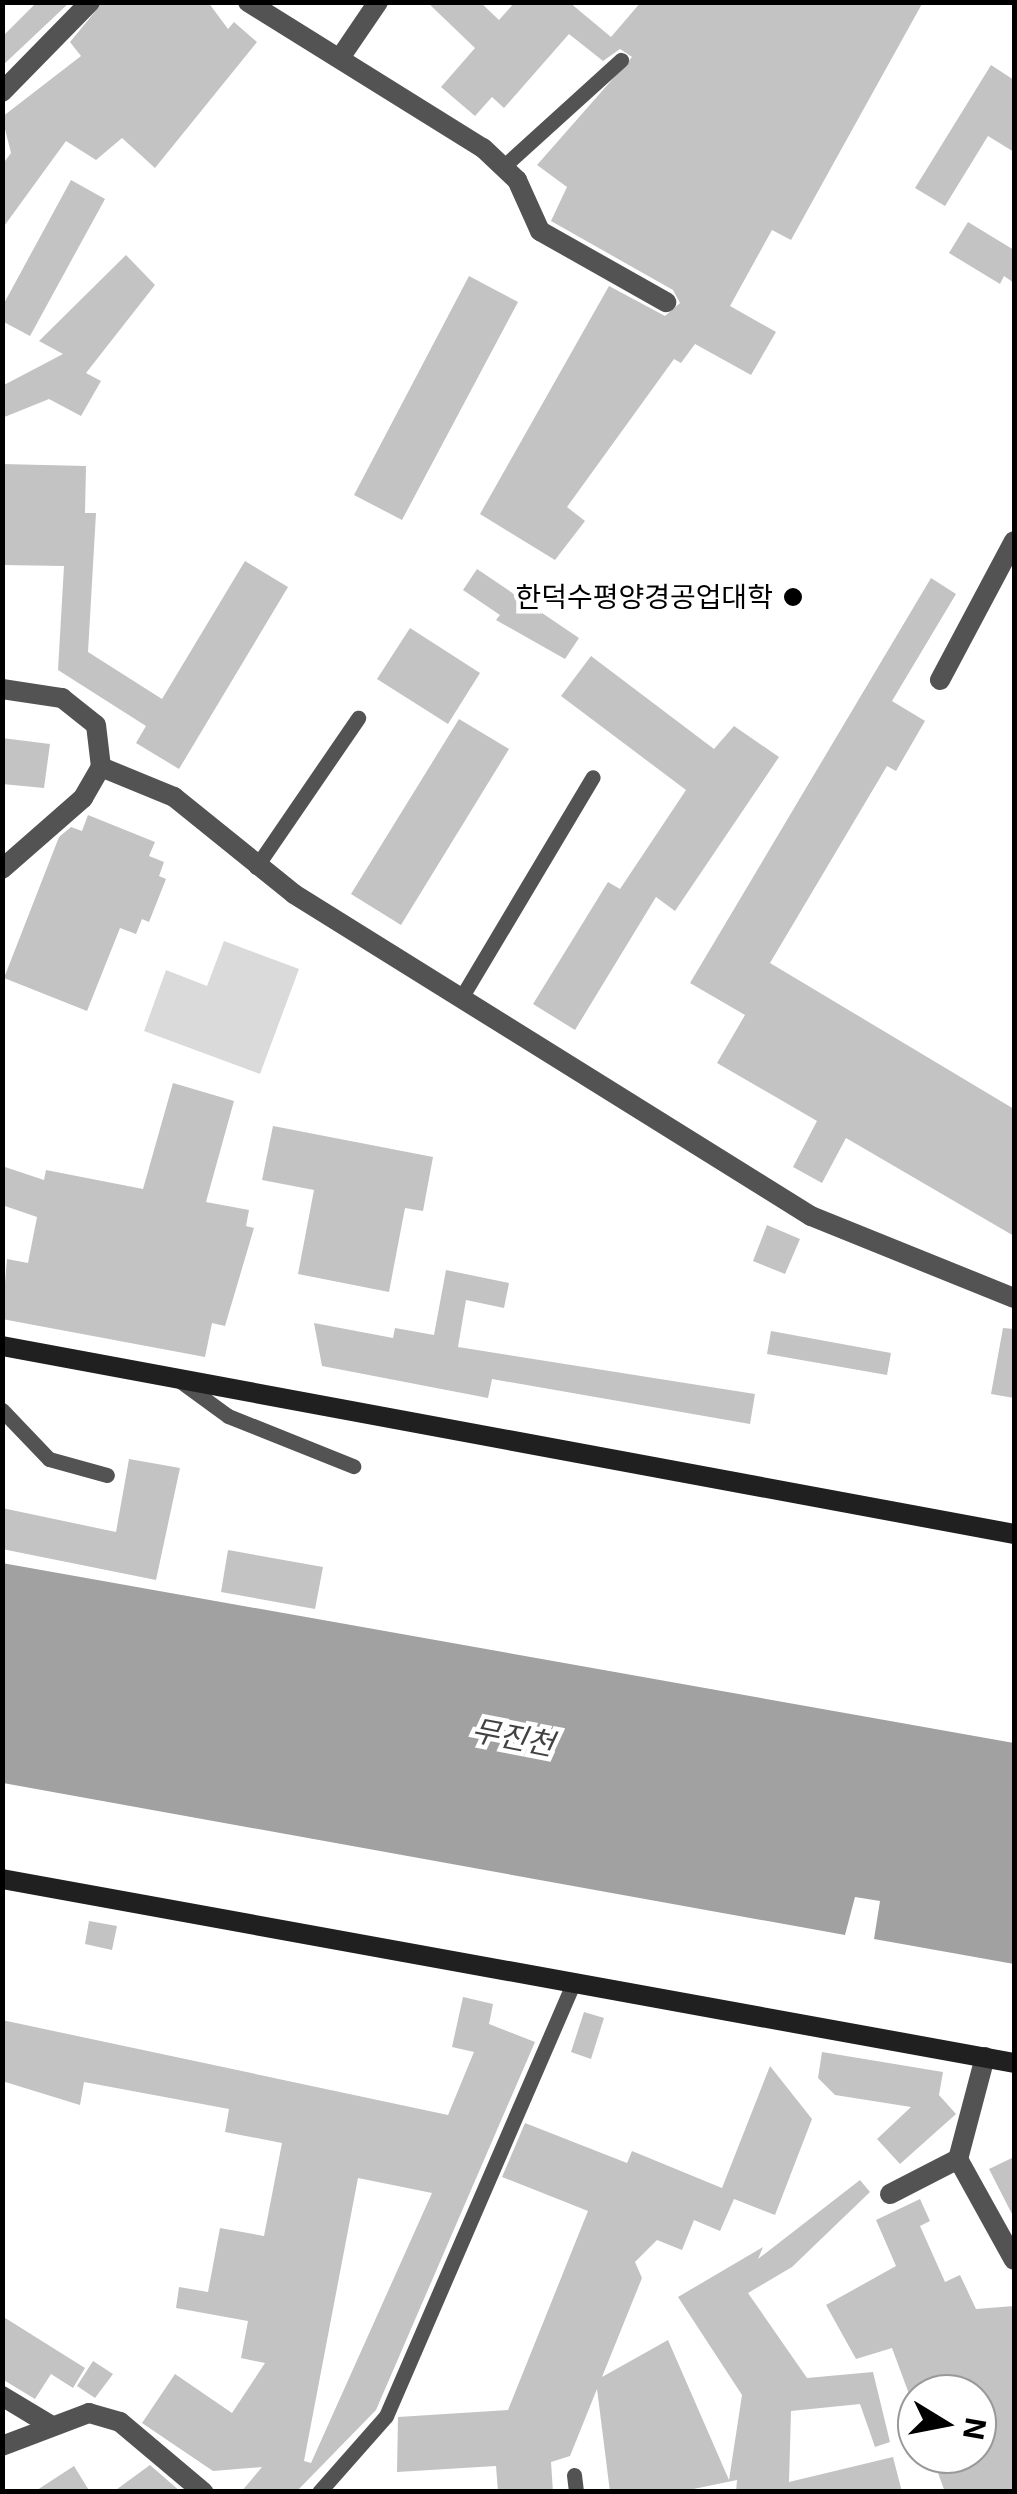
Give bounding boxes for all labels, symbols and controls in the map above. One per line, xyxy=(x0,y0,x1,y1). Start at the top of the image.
place label: 한덕수평양경공업대학 xyxy=(515,580,773,614)
marker: 한덕수평양경공업대학 xyxy=(782,586,804,608)
water label: 무진천 xyxy=(469,1711,557,1763)
north arrow xyxy=(897,2374,997,2474)
text: N xyxy=(956,2415,993,2442)

